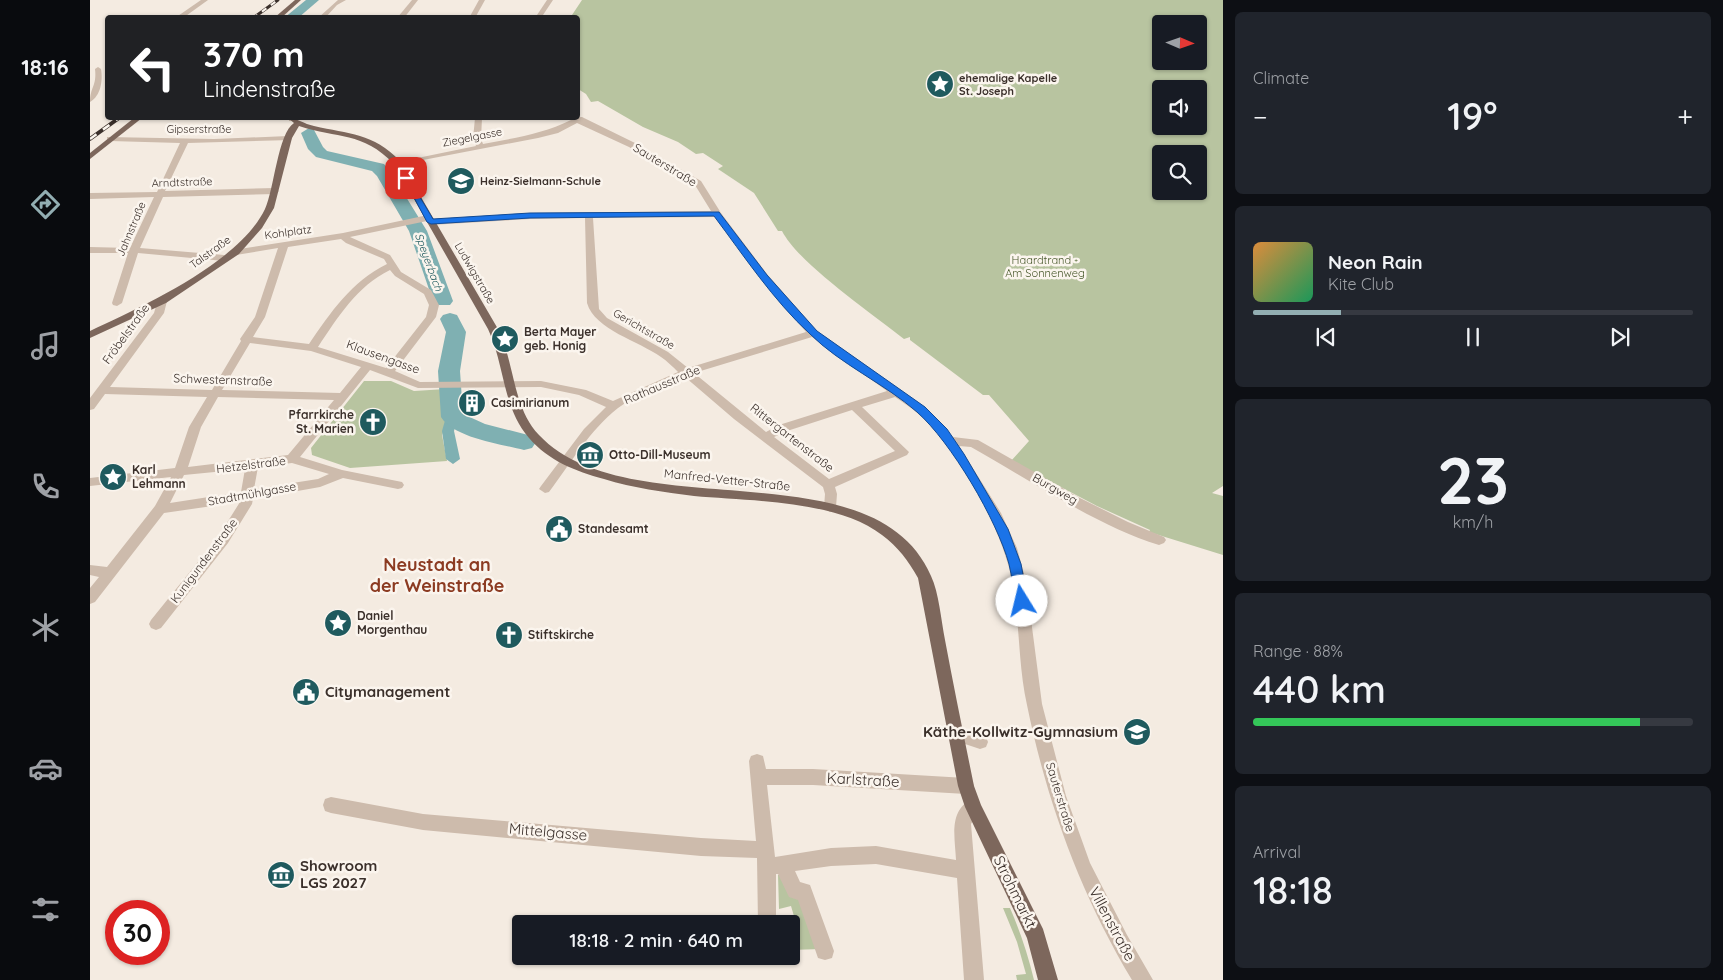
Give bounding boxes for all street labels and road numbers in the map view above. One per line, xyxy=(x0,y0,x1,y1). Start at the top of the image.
street label: Gipserstraße xyxy=(167,122,231,136)
street label: Ziegelgasse xyxy=(441,124,503,150)
street label: Sauterstraße xyxy=(631,140,700,190)
street label: Arndtstraße xyxy=(151,174,213,190)
street label: Jahnstraße xyxy=(113,200,149,258)
street label: Kohlplatz xyxy=(264,222,312,242)
street label: Talstraße xyxy=(187,232,233,272)
street label: Ludwigstraße xyxy=(452,240,498,306)
street label: Fröbelstraße xyxy=(99,300,153,367)
street label: Gerichtstraße xyxy=(611,306,677,352)
street label: Klausengasse xyxy=(344,336,422,377)
street label: Rathausstraße xyxy=(621,362,702,407)
street label: Schwesternstraße xyxy=(173,370,273,389)
street label: Rittergartenstraße xyxy=(747,400,837,475)
street label: Hetzelstraße xyxy=(215,453,287,476)
street label: Manfred-Vetter-Straße xyxy=(663,465,791,494)
street label: Burgweg xyxy=(1030,470,1081,508)
street label: Stadtmühlgasse xyxy=(207,478,297,509)
street label: Kunigundenstraße xyxy=(167,515,240,606)
street label: Sauterstraße xyxy=(1043,760,1078,834)
street label: Karlstraße xyxy=(826,768,900,791)
street label: Mittelgasse xyxy=(508,819,588,844)
street label: Strohmarkt xyxy=(990,852,1041,931)
street label: Villenstraße xyxy=(1085,883,1140,964)

